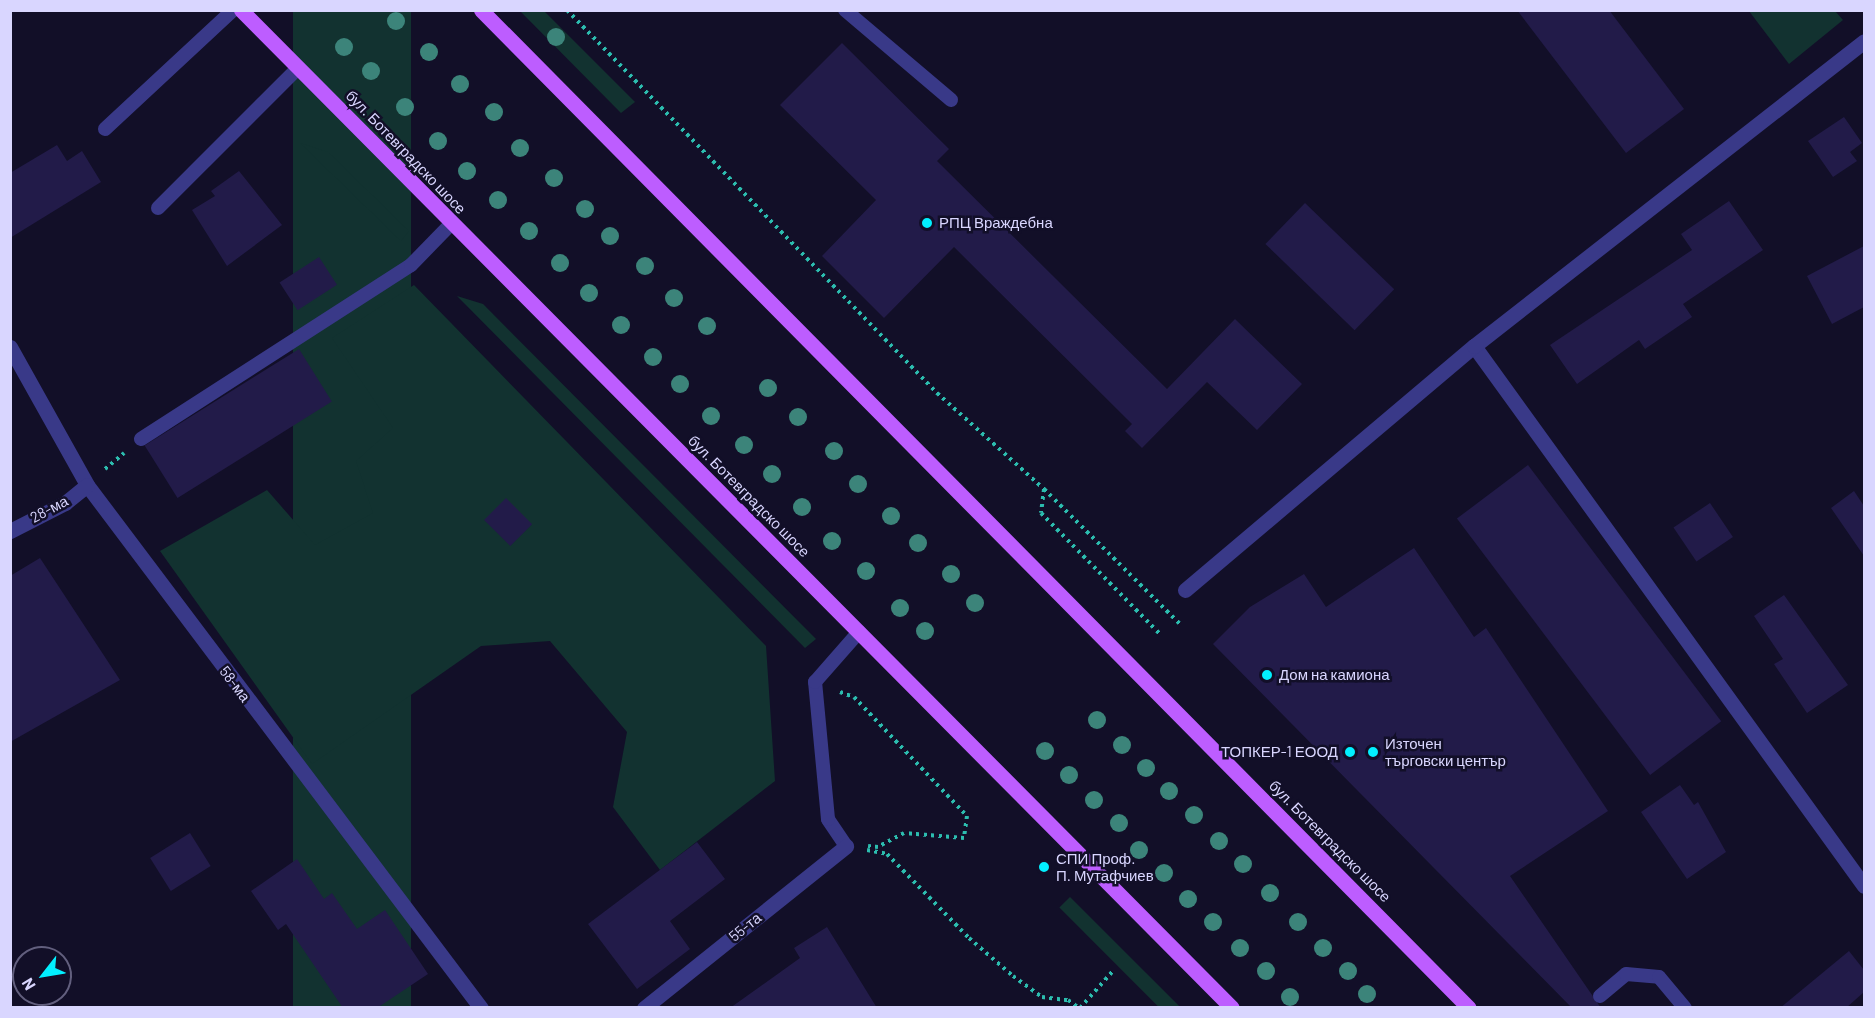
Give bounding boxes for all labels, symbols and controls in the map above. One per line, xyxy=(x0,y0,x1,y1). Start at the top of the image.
street label: бул. Ботевградско шосе xyxy=(342,86,470,218)
place label: РПЦ Враждебна xyxy=(939,214,1053,232)
marker: РПЦ Враждебна xyxy=(920,216,934,230)
street label: бул. Ботевградско шосе xyxy=(684,431,814,561)
street label: 28-ма xyxy=(27,492,71,526)
street label: 58-ма xyxy=(216,663,254,705)
place label: Дом на камиона xyxy=(1279,666,1390,684)
marker: Дом на камиона xyxy=(1260,668,1274,682)
place label: Източен търговски център xyxy=(1385,734,1506,769)
place label: ТОПКЕР-1 ЕООД xyxy=(1221,743,1338,761)
marker: ТОПКЕР-1 ЕООД xyxy=(1343,745,1357,759)
marker: Източен търговски център xyxy=(1366,745,1380,759)
street label: бул. Ботевградско шосе xyxy=(1265,776,1395,906)
place label: СПИ Проф. П. Мутафчиев xyxy=(1056,849,1154,884)
marker: СПИ Проф. П. Мутафчиев xyxy=(1037,860,1051,874)
street label: 55-та xyxy=(725,909,765,945)
north arrow xyxy=(12,946,72,1006)
text: N xyxy=(17,975,39,994)

